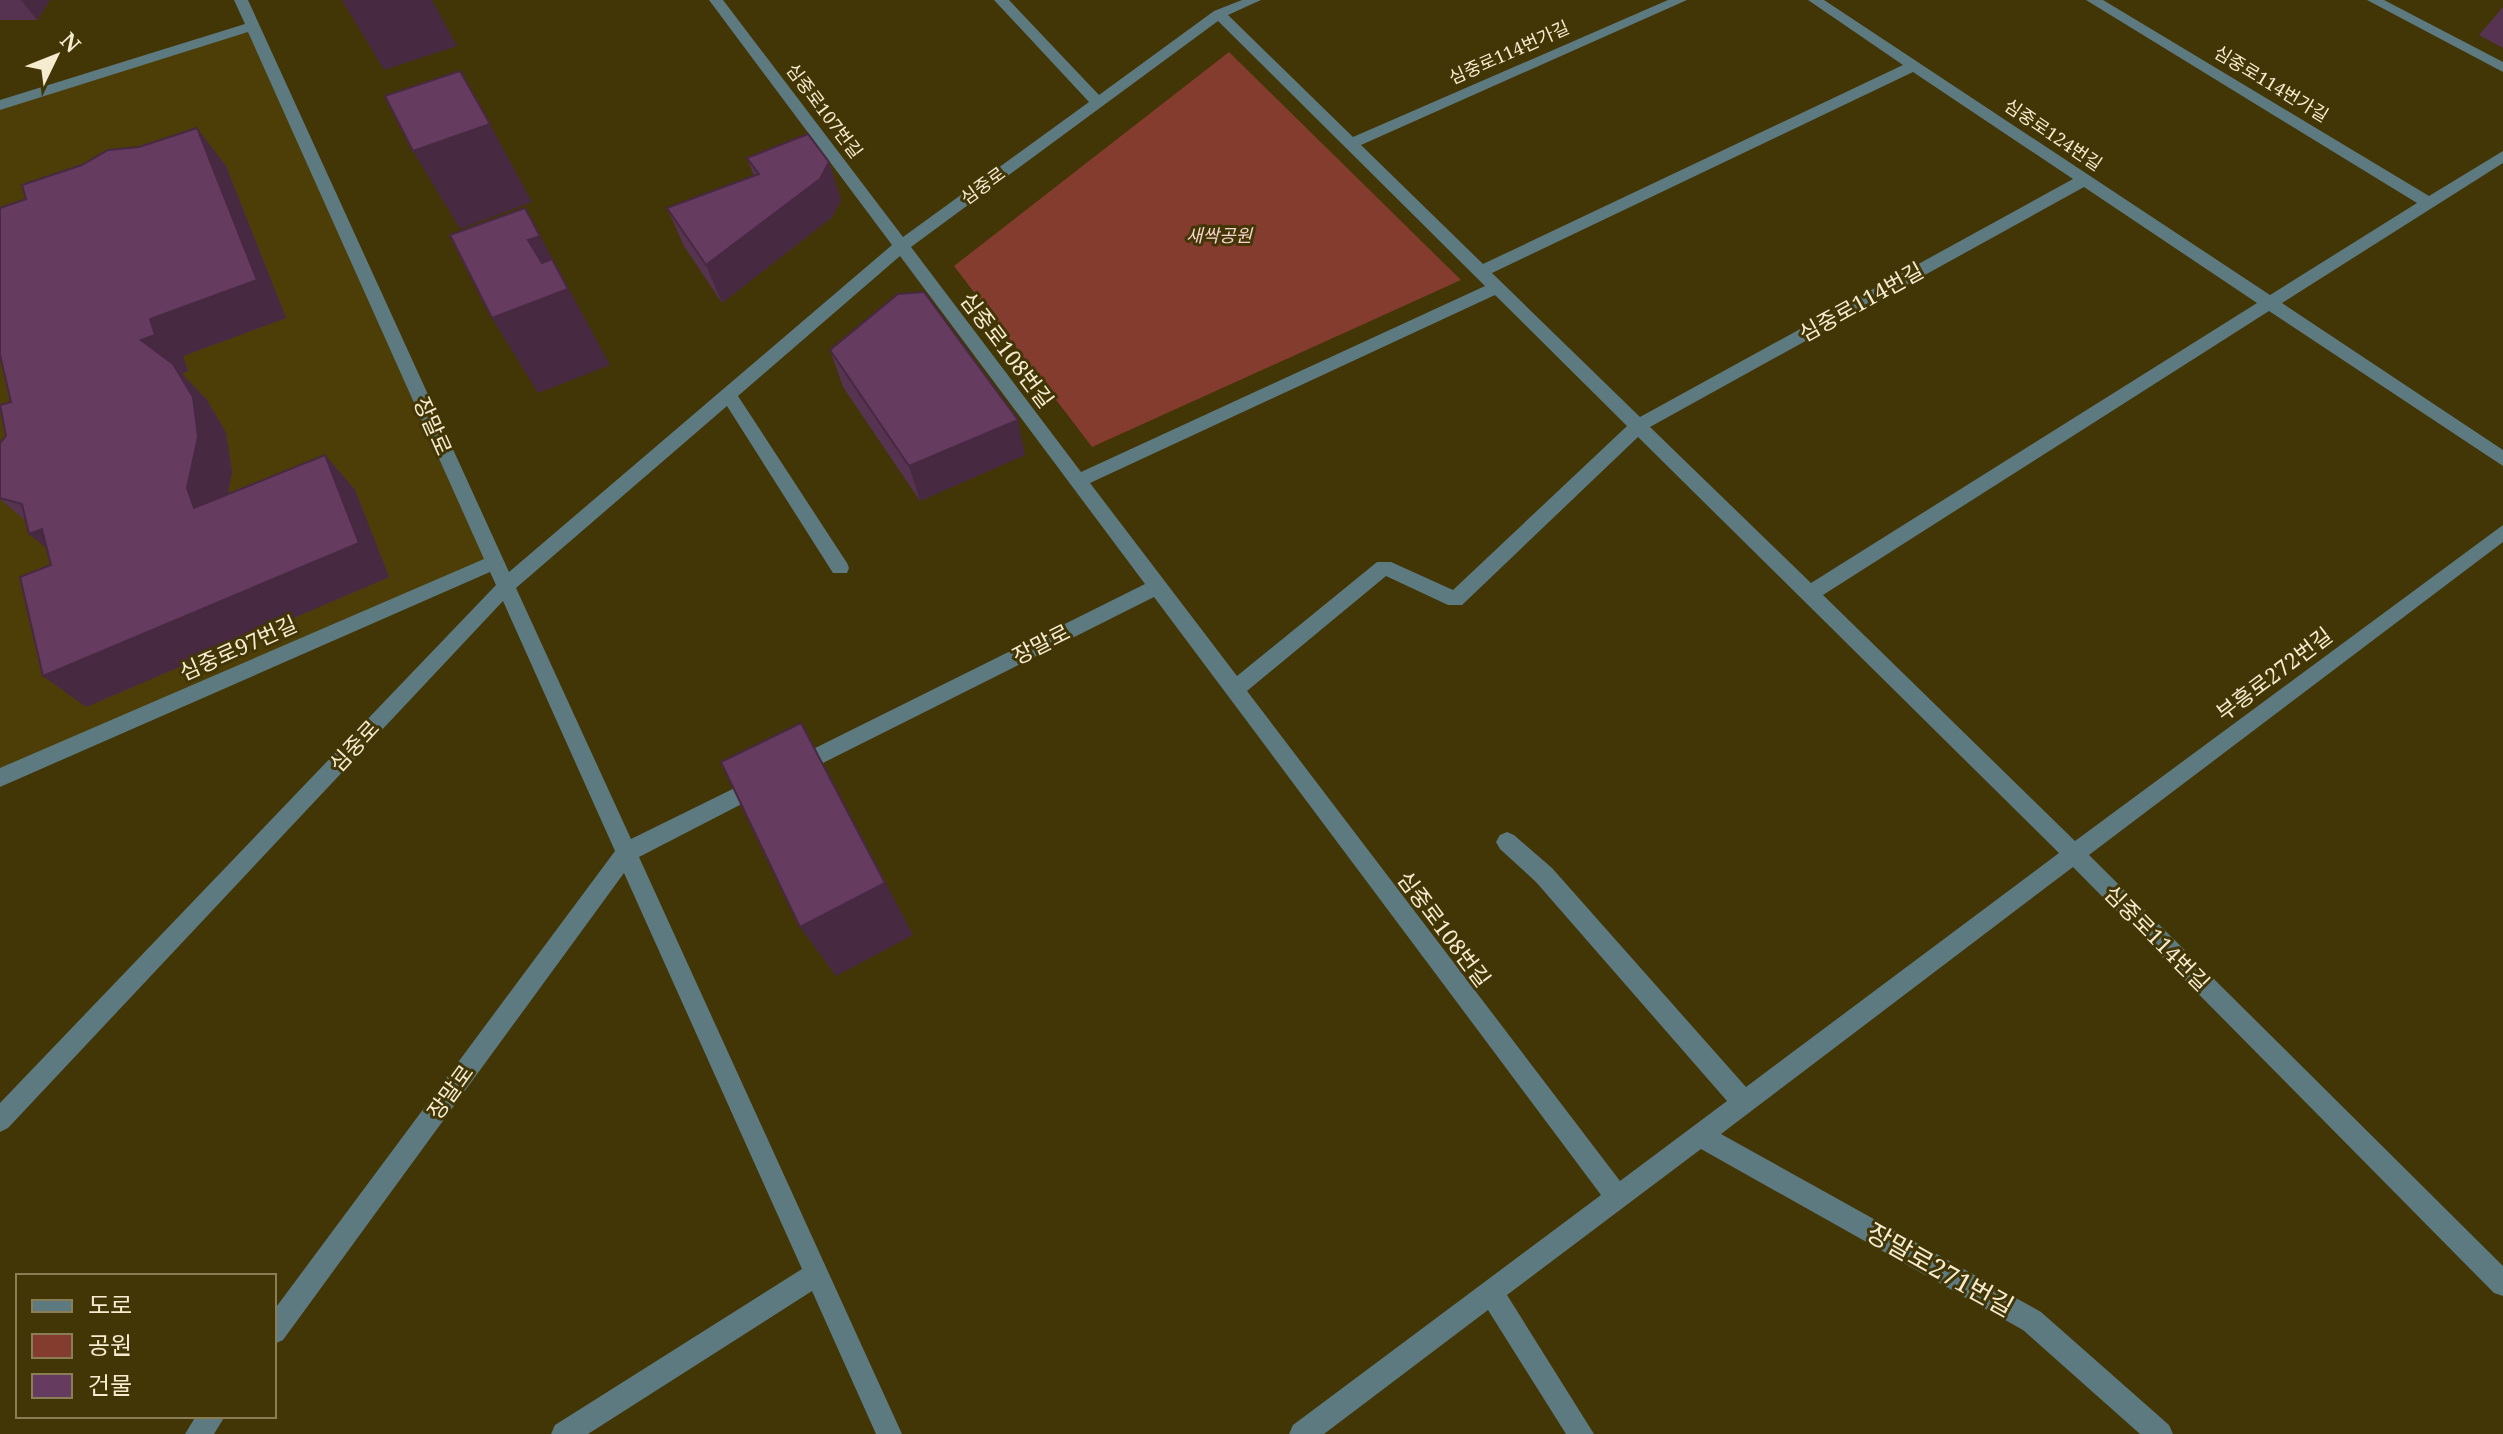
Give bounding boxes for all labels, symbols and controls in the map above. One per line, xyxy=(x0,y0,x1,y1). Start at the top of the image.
street label: 심중로114번가길 xyxy=(1445,15,1573,89)
north arrow xyxy=(16,16,96,96)
text: N xyxy=(54,25,88,58)
street label: 심중로114번가길 xyxy=(2210,39,2333,127)
street label: 심중로107번길 xyxy=(781,58,868,163)
street label: 심중로124번길 xyxy=(2000,93,2107,176)
street label: 심중로 xyxy=(955,161,1010,210)
park label: 새싹공원 xyxy=(1186,223,1254,247)
street label: 심중로114번길 xyxy=(1793,255,1928,348)
street label: 심중로108번길 xyxy=(954,285,1061,414)
street label: 장말로 xyxy=(408,392,460,459)
street label: 심중로97번길 xyxy=(174,608,301,686)
street label: 장말로 xyxy=(1007,616,1074,670)
street label: 부흥로272번길 xyxy=(2209,620,2338,727)
street label: 심중로 xyxy=(322,713,385,778)
street label: 심중로108번길 xyxy=(1391,864,1498,993)
street label: 심중로114번길 xyxy=(2098,878,2217,997)
street label: 장말로 xyxy=(419,1058,479,1125)
street label: 장말로271번길 xyxy=(1860,1214,2021,1324)
legend xyxy=(16,1274,276,1418)
text: 도로 xyxy=(88,1288,132,1321)
text: 공원 xyxy=(88,1328,132,1361)
text: 건물 xyxy=(88,1368,132,1401)

